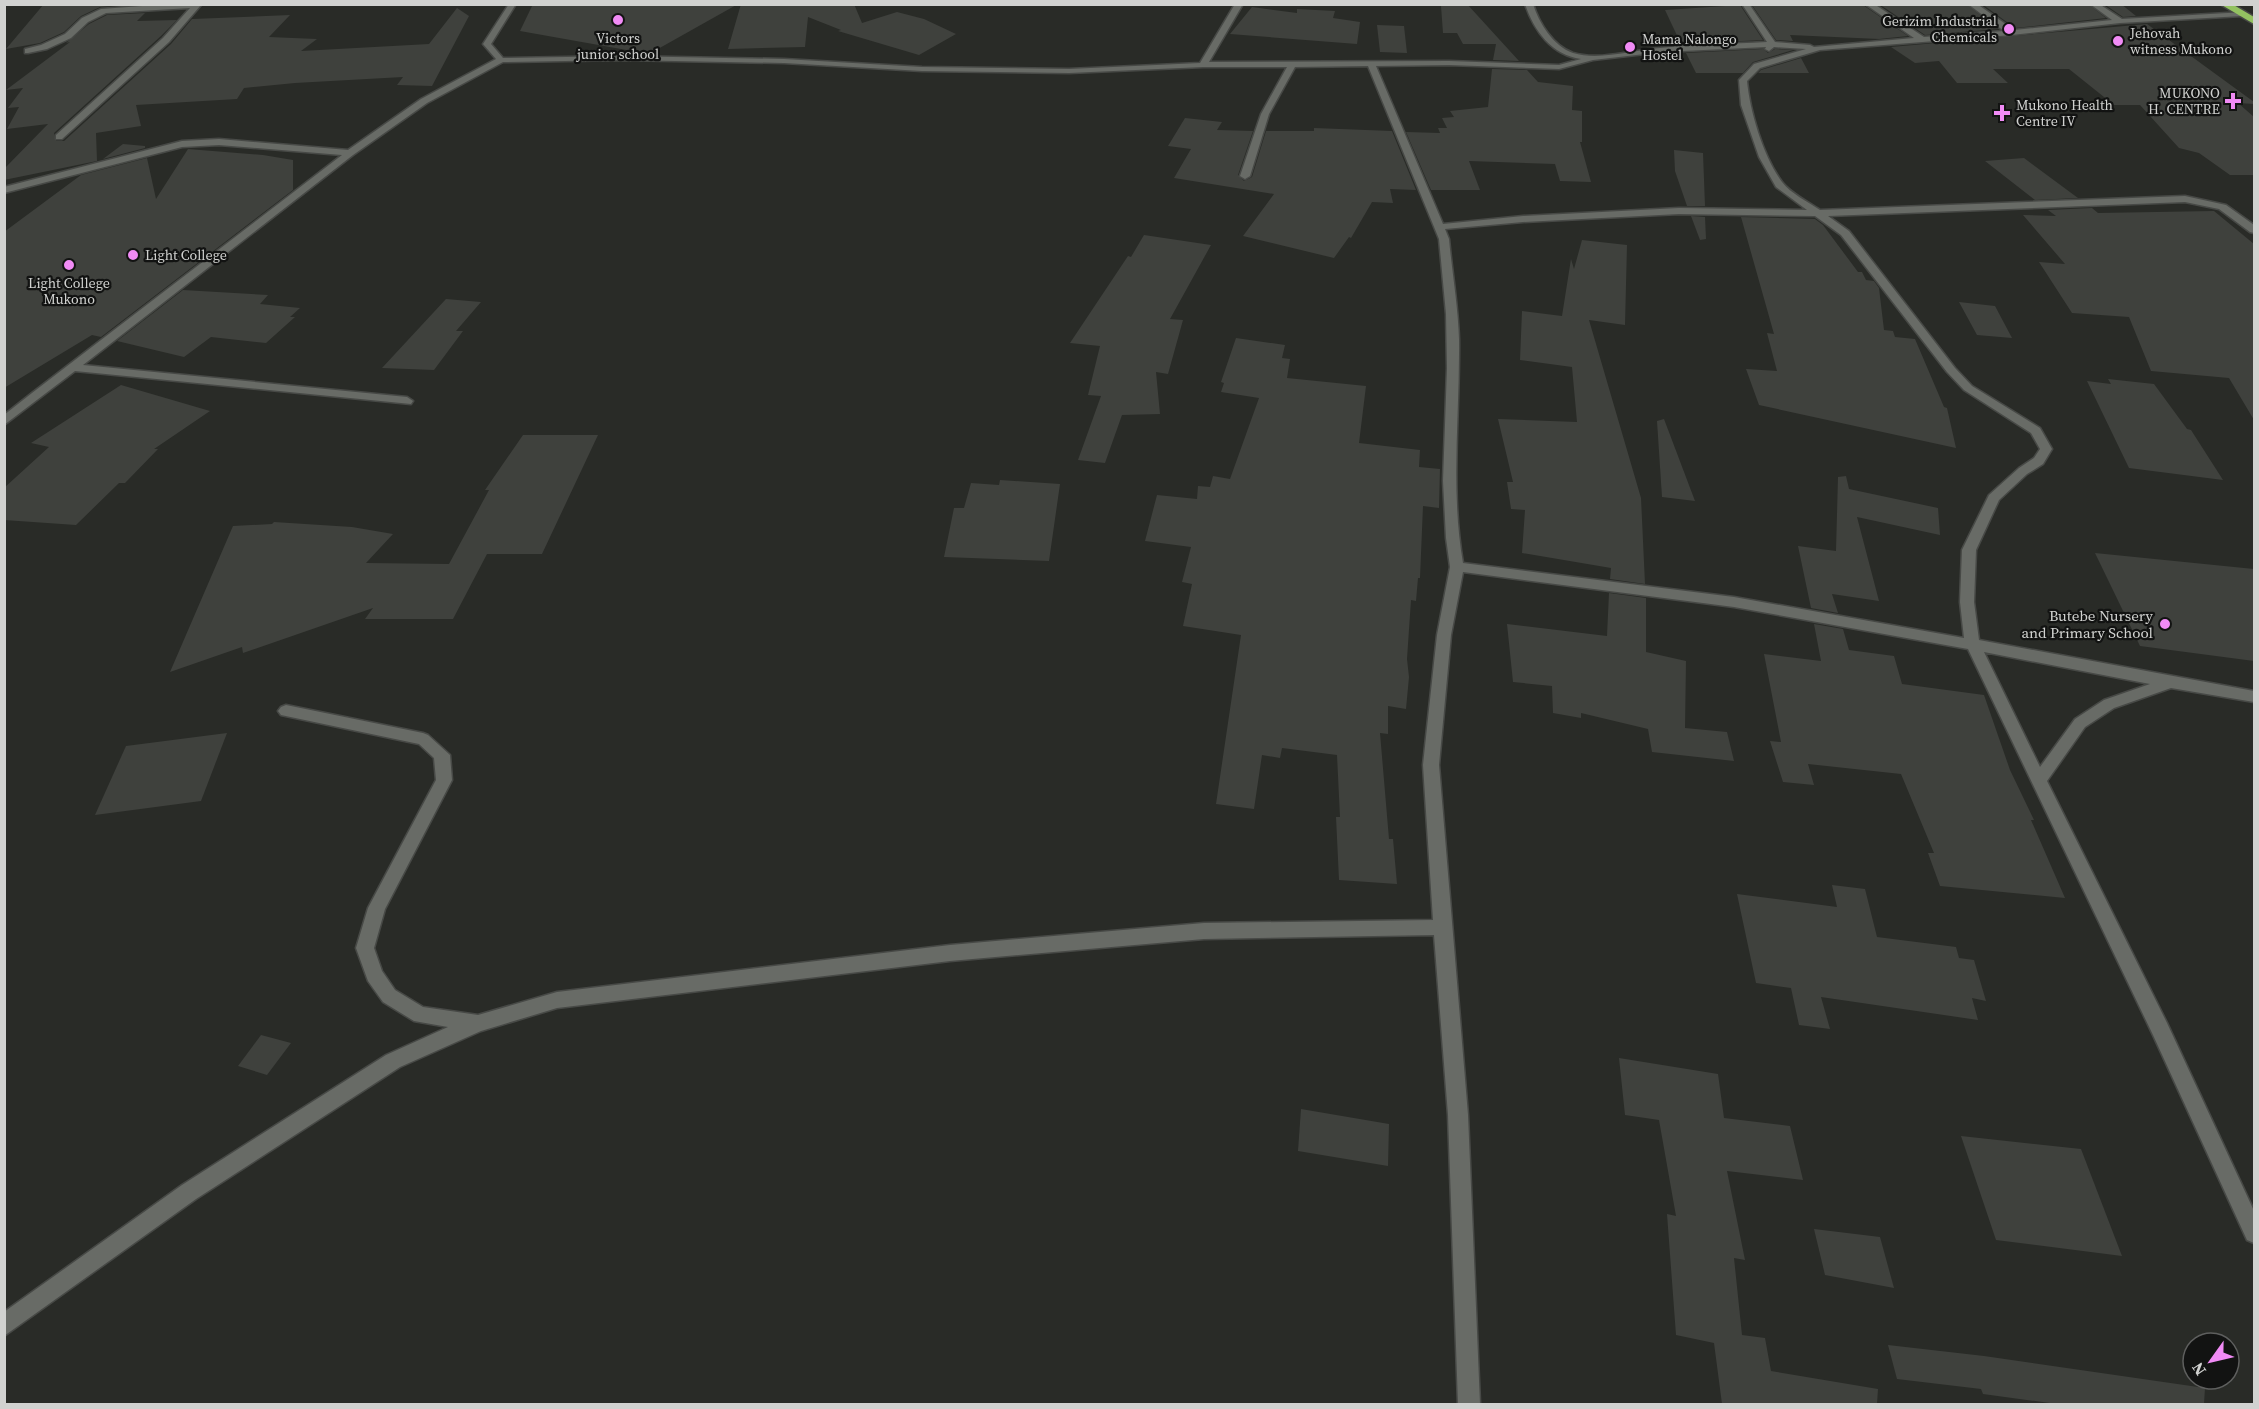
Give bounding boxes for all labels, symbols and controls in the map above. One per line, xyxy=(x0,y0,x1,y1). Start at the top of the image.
place label: Gerizim Industrial Chemicals xyxy=(1882,11,1997,47)
marker: Victors junior school xyxy=(611,13,625,27)
marker: Gerizim Industrial Chemicals xyxy=(2002,22,2016,36)
place label: Jehovah witness Mukono xyxy=(2129,23,2232,59)
place label: Victors junior school xyxy=(575,28,659,64)
place label: Mama Nalongo Hostel xyxy=(1642,29,1737,65)
marker: Jehovah witness Mukono xyxy=(2111,34,2125,48)
marker: Mama Nalongo Hostel xyxy=(1623,40,1637,54)
place label: MUKONO H. CENTRE xyxy=(2148,83,2220,119)
marker: MUKONO H. CENTRE xyxy=(2224,92,2242,110)
place label: Mukono Health Centre IV xyxy=(2016,95,2113,131)
marker: Mukono Health Centre IV xyxy=(1993,104,2011,122)
place label: Light College xyxy=(145,245,227,265)
marker: Light College xyxy=(126,248,140,262)
marker: Light College Mukono xyxy=(62,258,76,272)
place label: Light College Mukono xyxy=(28,273,110,309)
place label: Butebe Nursery and Primary School xyxy=(2021,605,2154,643)
marker: Butebe Nursery and Primary School xyxy=(2158,617,2172,631)
north arrow xyxy=(2181,1331,2241,1391)
text: N xyxy=(2186,1358,2211,1380)

